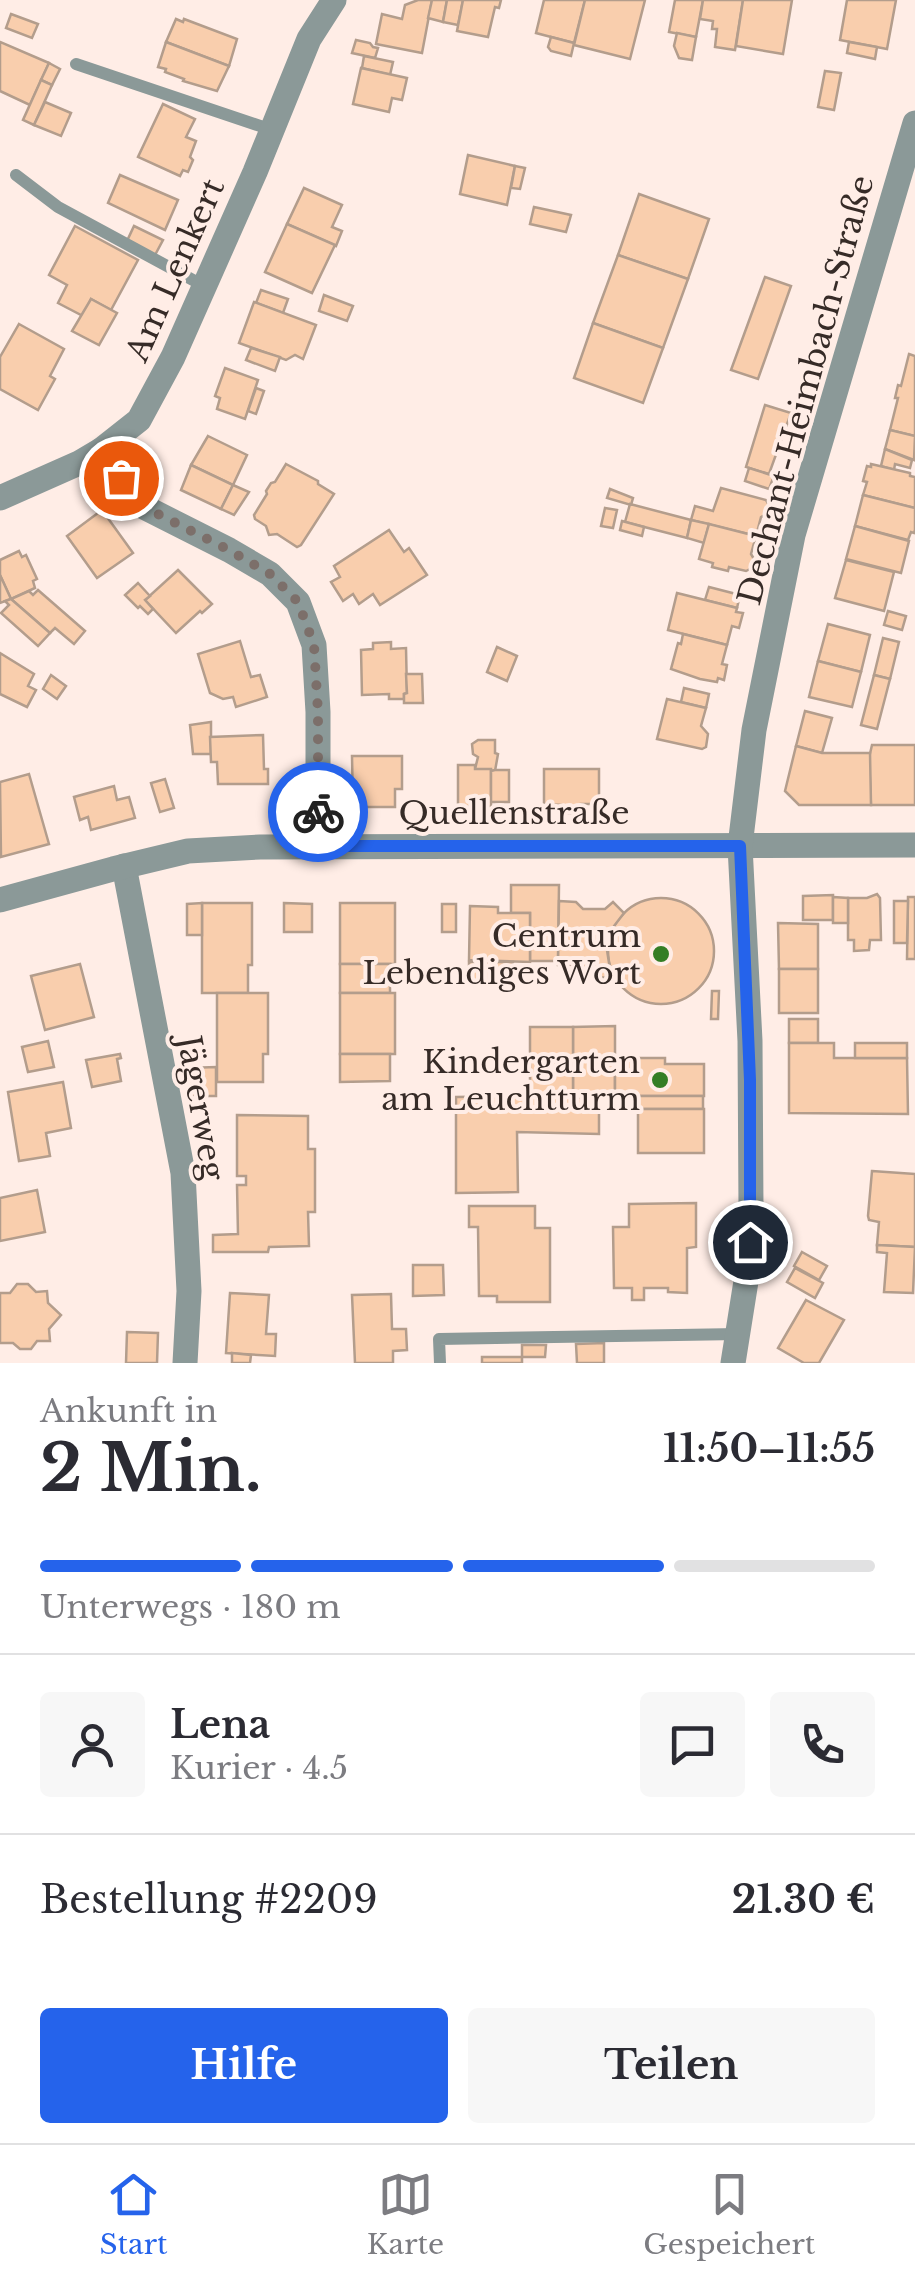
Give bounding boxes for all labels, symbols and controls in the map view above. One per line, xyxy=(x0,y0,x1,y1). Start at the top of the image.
street label: Dechant-Heimbach-Straße xyxy=(729,171,883,609)
street label: Am Lenkert xyxy=(116,172,233,369)
pin xyxy=(79,436,164,521)
icon: bag xyxy=(94,451,149,506)
courier xyxy=(268,762,368,862)
icon: bike xyxy=(291,785,346,840)
street label: Quellenstraße xyxy=(398,793,630,833)
place label: Centrum Lebendiges Wort xyxy=(362,916,641,993)
marker: Centrum Lebendiges Wort xyxy=(650,943,672,965)
street label: Jägerweg xyxy=(168,1029,234,1184)
place label: Kindergarten am Leuchtturm xyxy=(381,1042,640,1119)
marker: Kindergarten am Leuchtturm xyxy=(649,1069,671,1091)
pin xyxy=(708,1200,793,1285)
icon: home xyxy=(723,1215,778,1270)
text: Ankunft in xyxy=(40,1391,217,1431)
text: 11:50–11:55 xyxy=(663,1425,875,1472)
text: 2 Min. xyxy=(40,1428,262,1509)
text: Unterwegs · 180 m xyxy=(40,1587,341,1627)
button: person xyxy=(40,1692,145,1797)
button: chat xyxy=(640,1692,745,1797)
button: phone xyxy=(770,1692,875,1797)
text: Lena xyxy=(170,1701,270,1748)
text: Kurier · 4.5 xyxy=(170,1748,348,1788)
text: Bestellung #2209 xyxy=(40,1876,378,1923)
text: 21.30 € xyxy=(732,1876,875,1923)
button: Hilfe xyxy=(40,2008,448,2123)
button: Teilen xyxy=(468,2008,875,2123)
tab: Start xyxy=(100,2167,168,2262)
tab: Karte xyxy=(367,2167,444,2262)
tab: Gespeichert xyxy=(643,2167,815,2262)

